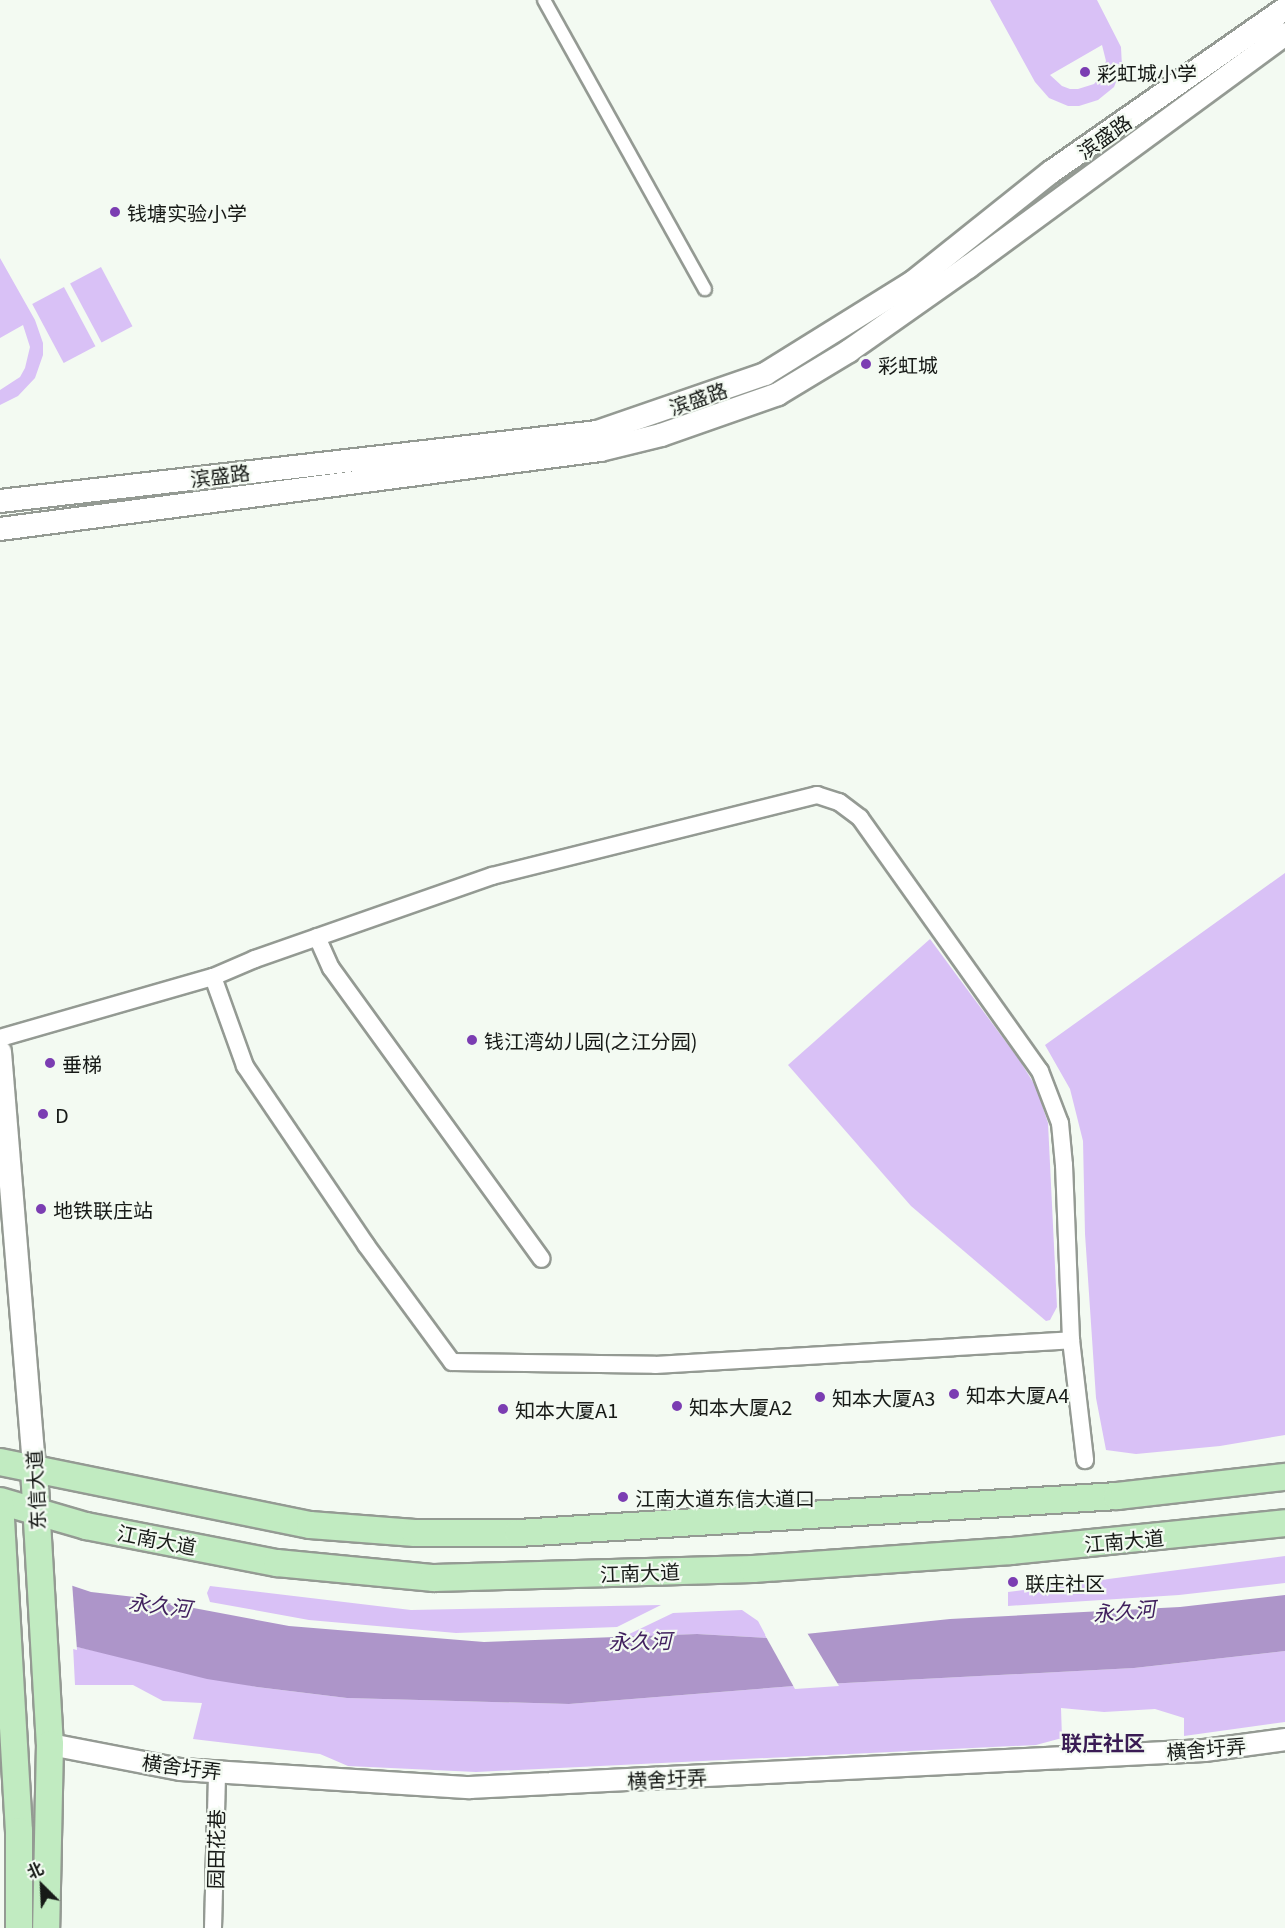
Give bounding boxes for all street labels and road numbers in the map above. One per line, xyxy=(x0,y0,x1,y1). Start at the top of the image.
street label: 滨盛路 xyxy=(1073,109,1135,163)
street label: 滨盛路 xyxy=(666,377,730,419)
street label: 滨盛路 xyxy=(189,459,251,491)
street label: 东信大道 xyxy=(21,1449,49,1531)
street label: 江南大道 xyxy=(115,1520,199,1558)
street label: 江南大道 xyxy=(1083,1525,1165,1555)
street label: 江南大道 xyxy=(600,1559,680,1585)
street label: 横舍圩弄 xyxy=(1165,1733,1247,1763)
street label: 横舍圩弄 xyxy=(141,1749,223,1783)
street label: 横舍圩弄 xyxy=(626,1764,708,1792)
street label: 园田花巷 xyxy=(202,1809,228,1889)

